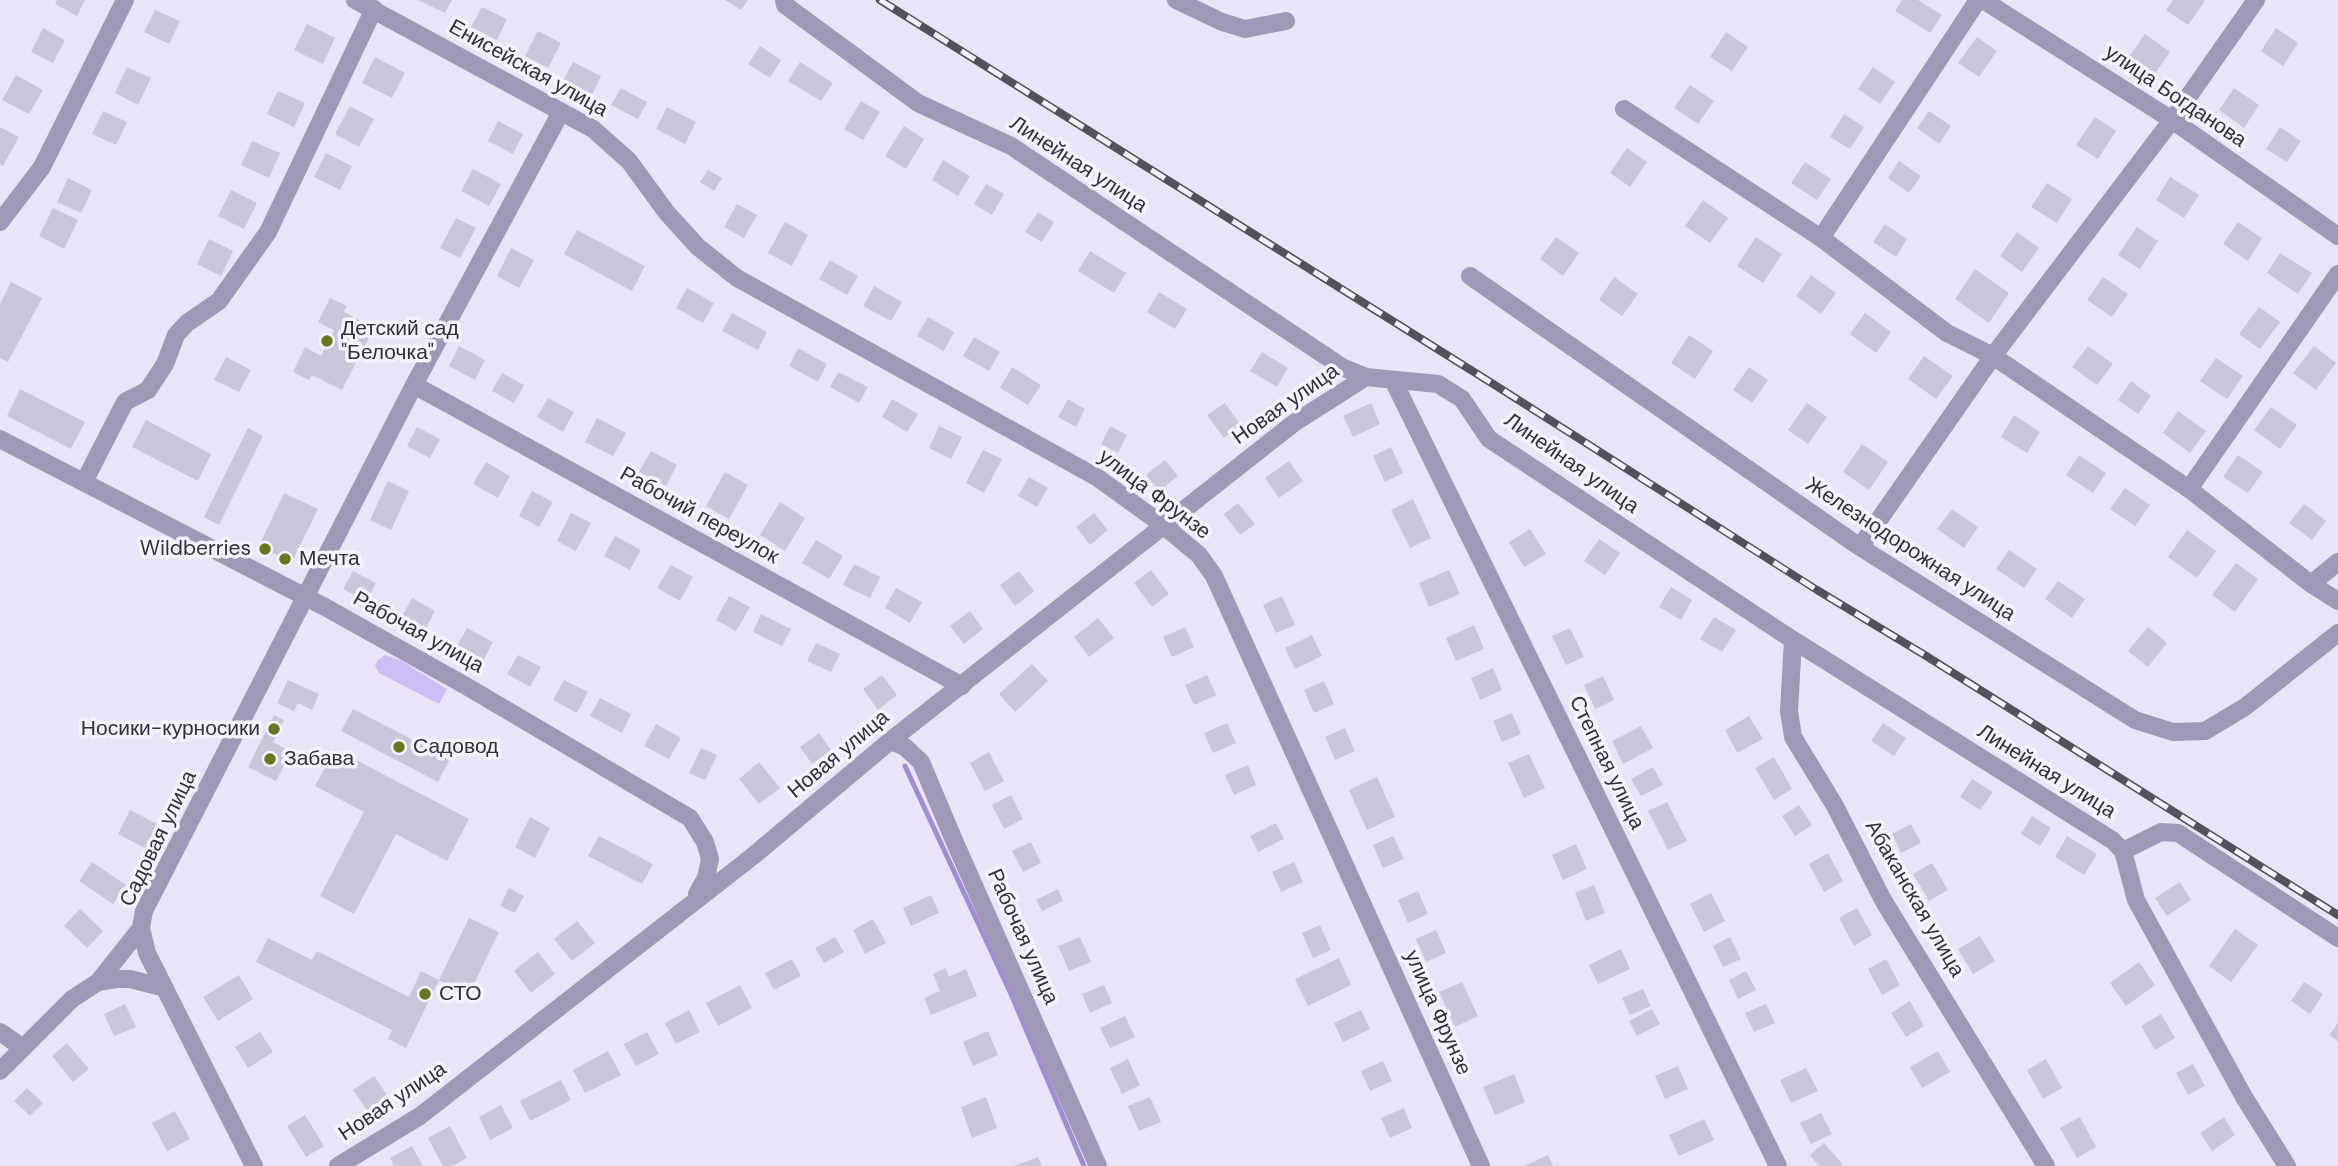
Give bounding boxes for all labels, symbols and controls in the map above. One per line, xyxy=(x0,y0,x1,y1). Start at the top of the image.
street label: Енисейская улица xyxy=(444,15,612,123)
street label: улица Богданова xyxy=(2099,40,2251,154)
street label: Линейная улица xyxy=(1005,111,1151,219)
place label: Детский сад "Белочка" xyxy=(341,316,459,366)
marker: Детский сад "Белочка" xyxy=(319,333,335,349)
street label: Новая улица xyxy=(1228,359,1344,451)
street label: Линейная улица xyxy=(1499,408,1643,520)
street label: улица Фрунзе xyxy=(1093,445,1215,545)
street label: Рабочий переулок xyxy=(615,462,783,570)
street label: Железнодорожная улица xyxy=(1800,473,2020,627)
place label: Wildberries xyxy=(140,536,251,562)
marker: Wildberries xyxy=(257,541,273,557)
place label: Мечта xyxy=(299,546,360,572)
marker: Мечта xyxy=(277,551,293,567)
street label: Рабочая улица xyxy=(348,587,488,679)
street label: Степная улица xyxy=(1563,692,1649,834)
street label: Новая улица xyxy=(783,705,895,805)
place label: Носики-курносики xyxy=(81,716,260,742)
street label: Линейная улица xyxy=(1972,719,2120,825)
marker: Носики-курносики xyxy=(266,721,282,737)
place label: Садовод xyxy=(413,734,498,760)
marker: Садовод xyxy=(391,739,407,755)
place label: Забава xyxy=(284,746,354,772)
marker: Забава xyxy=(262,751,278,767)
street label: Садовая улица xyxy=(115,767,203,911)
street label: Абаканская улица xyxy=(1859,816,1969,982)
street label: Рабочая улица xyxy=(981,865,1063,1009)
street label: улица Фрунзе xyxy=(1398,947,1476,1079)
place label: СТО xyxy=(439,981,482,1007)
marker: СТО xyxy=(417,986,433,1002)
street label: Новая улица xyxy=(334,1057,452,1147)

